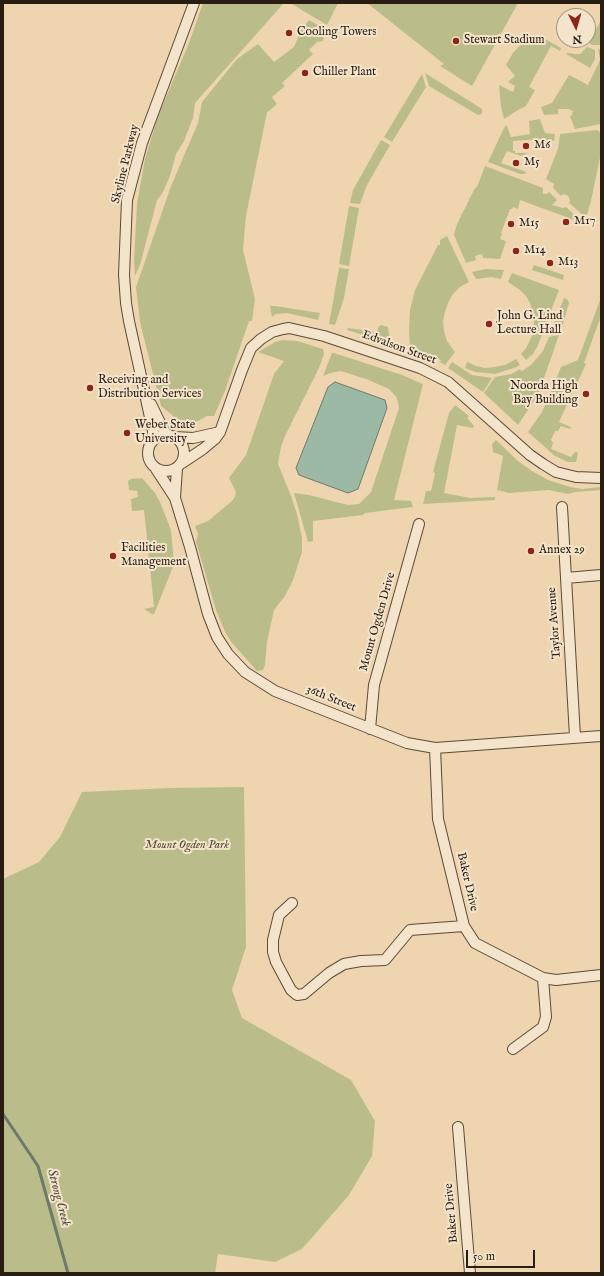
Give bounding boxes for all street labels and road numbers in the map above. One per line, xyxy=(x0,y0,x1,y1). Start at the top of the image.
street label: Skyline Parkway xyxy=(109,123,143,205)
street label: Edvalson Street xyxy=(360,328,438,368)
street label: Mount Ogden Drive xyxy=(357,571,399,673)
street label: Taylor Avenue xyxy=(545,587,565,659)
street label: 36th Street xyxy=(304,682,358,716)
street label: Baker Drive xyxy=(453,851,481,913)
street label: Baker Drive xyxy=(442,1183,462,1243)

